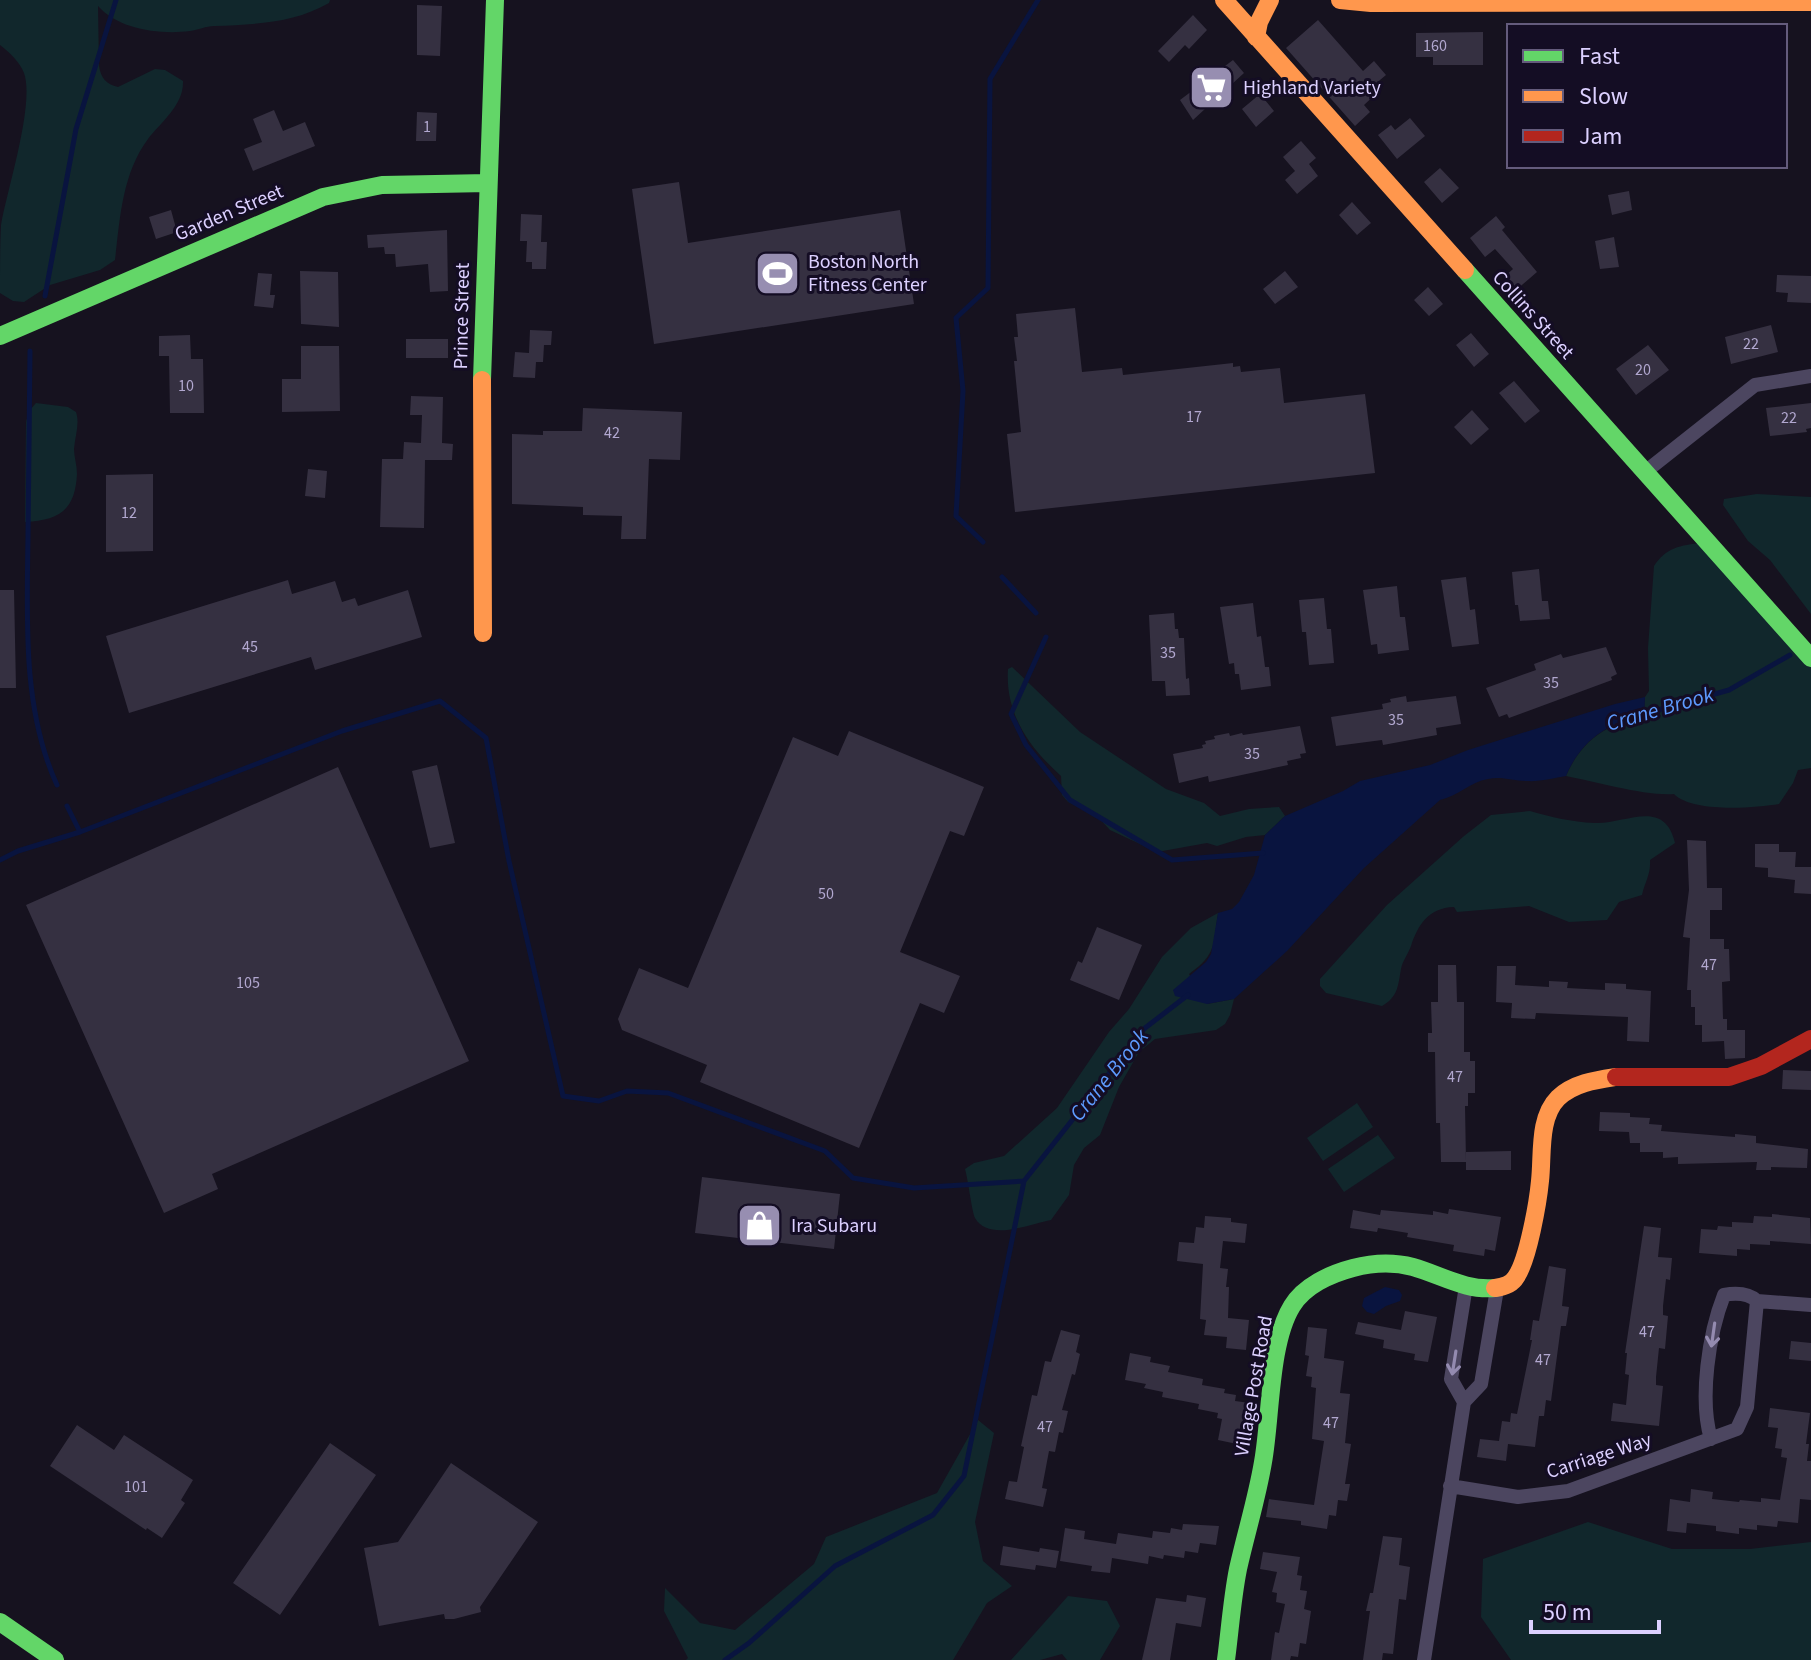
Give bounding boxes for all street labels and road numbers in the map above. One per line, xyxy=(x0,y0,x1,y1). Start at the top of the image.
street label: Garden Street xyxy=(170,178,288,248)
street label: Prince Street xyxy=(447,262,477,370)
street label: Collins Street xyxy=(1486,264,1581,366)
street label: Village Post Road xyxy=(1228,1313,1280,1459)
street label: Carriage Way xyxy=(1543,1426,1656,1486)

